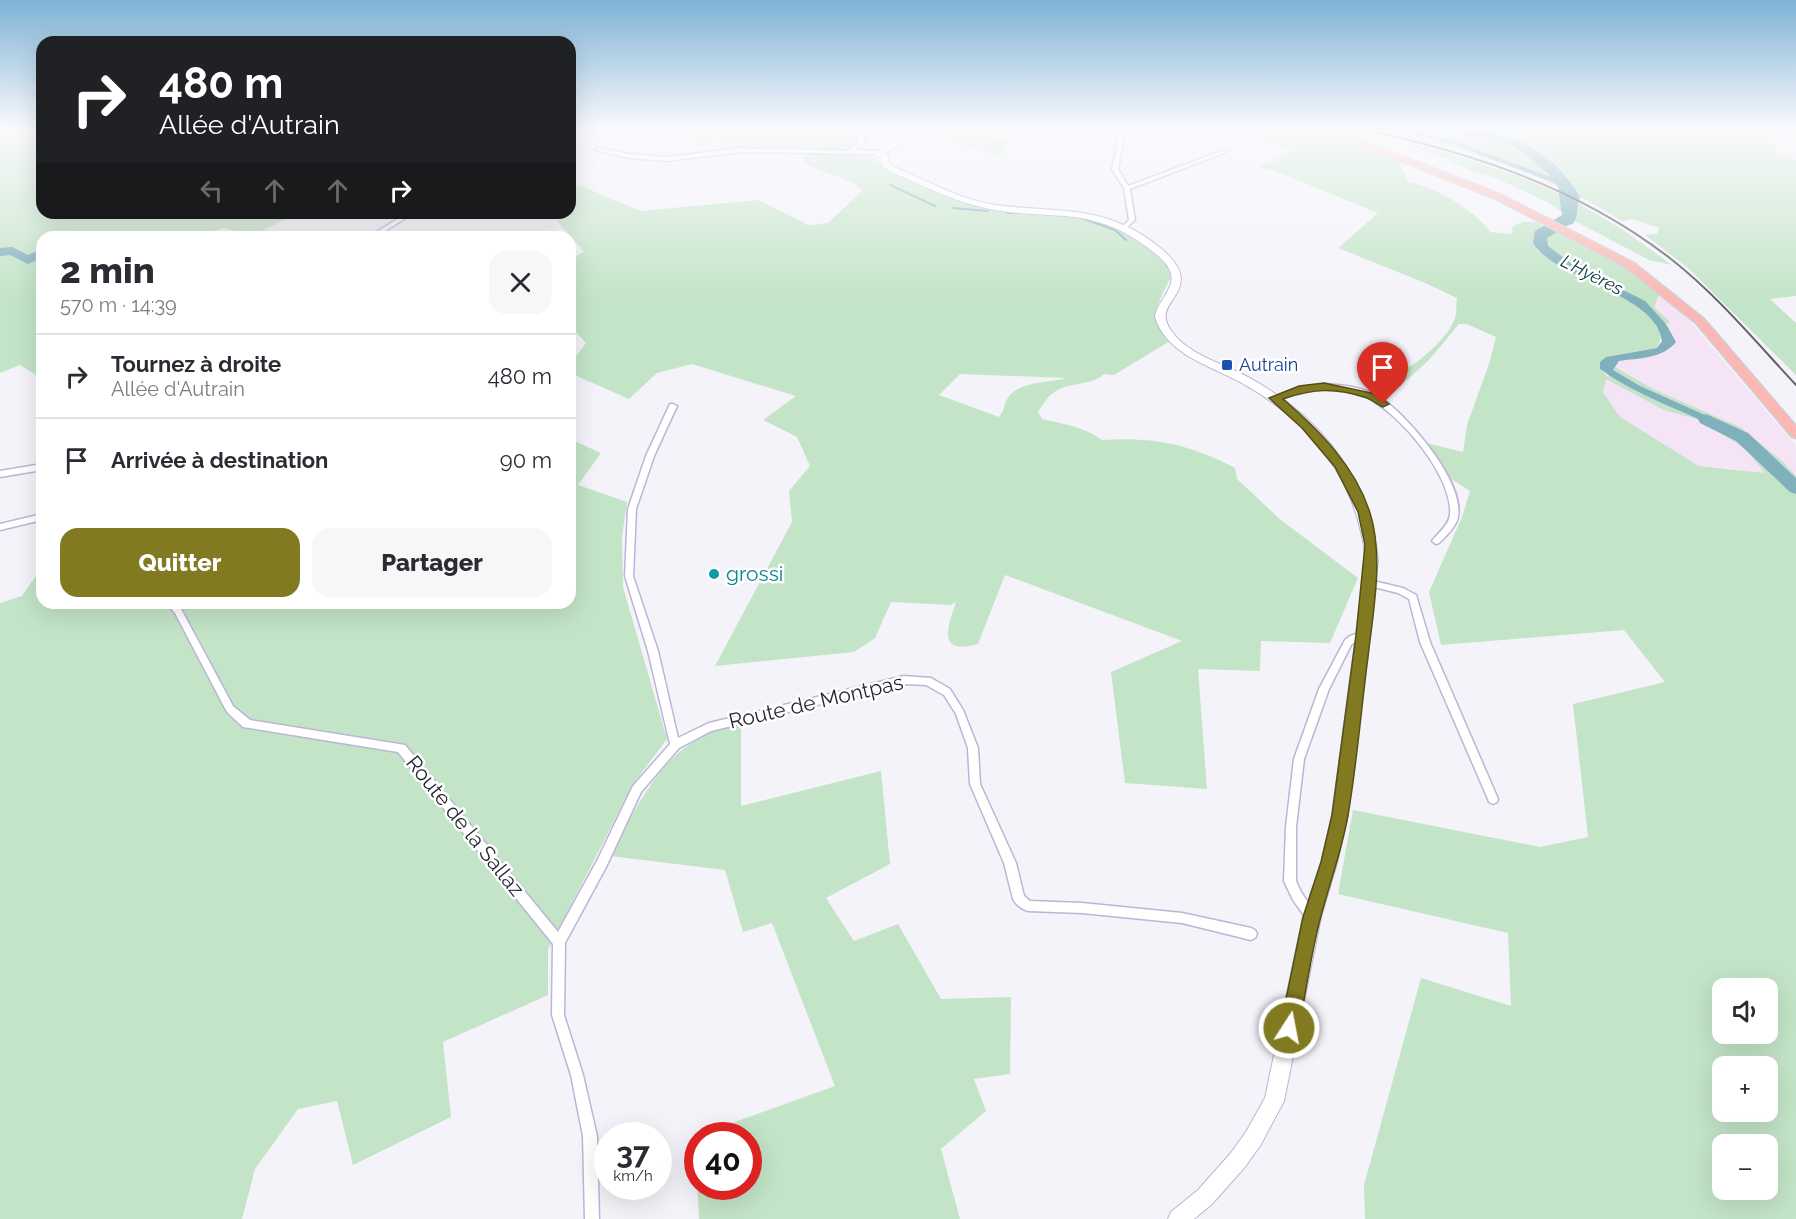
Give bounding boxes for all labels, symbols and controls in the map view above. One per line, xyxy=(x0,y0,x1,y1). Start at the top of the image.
text: 480 m xyxy=(159,59,283,108)
icon: right xyxy=(60,60,138,138)
text: Allée d'Autrain xyxy=(159,109,340,140)
icon: left xyxy=(195,174,228,207)
icon: ahead xyxy=(258,174,291,207)
icon: ahead xyxy=(321,174,354,207)
icon: right xyxy=(384,174,417,207)
text: 2 min xyxy=(60,249,155,291)
water label: L'Hyères xyxy=(1558,250,1627,299)
button: close xyxy=(489,251,552,314)
text: 570 m · 14:39 xyxy=(60,293,177,317)
pin xyxy=(1357,342,1408,404)
text: Tournez à droite xyxy=(111,351,281,377)
icon: arrive xyxy=(1366,351,1399,384)
place label: Autrain xyxy=(1239,354,1298,375)
marker: Autrain xyxy=(1220,358,1234,372)
icon: right xyxy=(60,360,93,393)
text: 480 m xyxy=(488,363,552,389)
text: Allée d'Autrain xyxy=(111,377,245,401)
icon: arrive xyxy=(60,444,93,477)
text: Arrivée à destination xyxy=(111,447,328,473)
text: 90 m xyxy=(500,447,552,473)
button: Quitter xyxy=(60,528,300,597)
button: Partager xyxy=(312,528,552,597)
place label: grossi xyxy=(726,561,783,586)
marker: grossi xyxy=(707,567,721,581)
street label: Route de Montpas xyxy=(726,669,905,734)
street label: Route de la Sallaz xyxy=(401,750,530,901)
map controls xyxy=(1712,978,1778,1200)
button: sound xyxy=(1712,978,1778,1044)
position arrow xyxy=(1257,996,1321,1060)
button: + xyxy=(1712,1056,1778,1122)
speed limit sign: 40 xyxy=(684,1122,762,1200)
button: − xyxy=(1712,1134,1778,1200)
text: 37 xyxy=(616,1136,650,1171)
text: km/h xyxy=(613,1167,653,1185)

